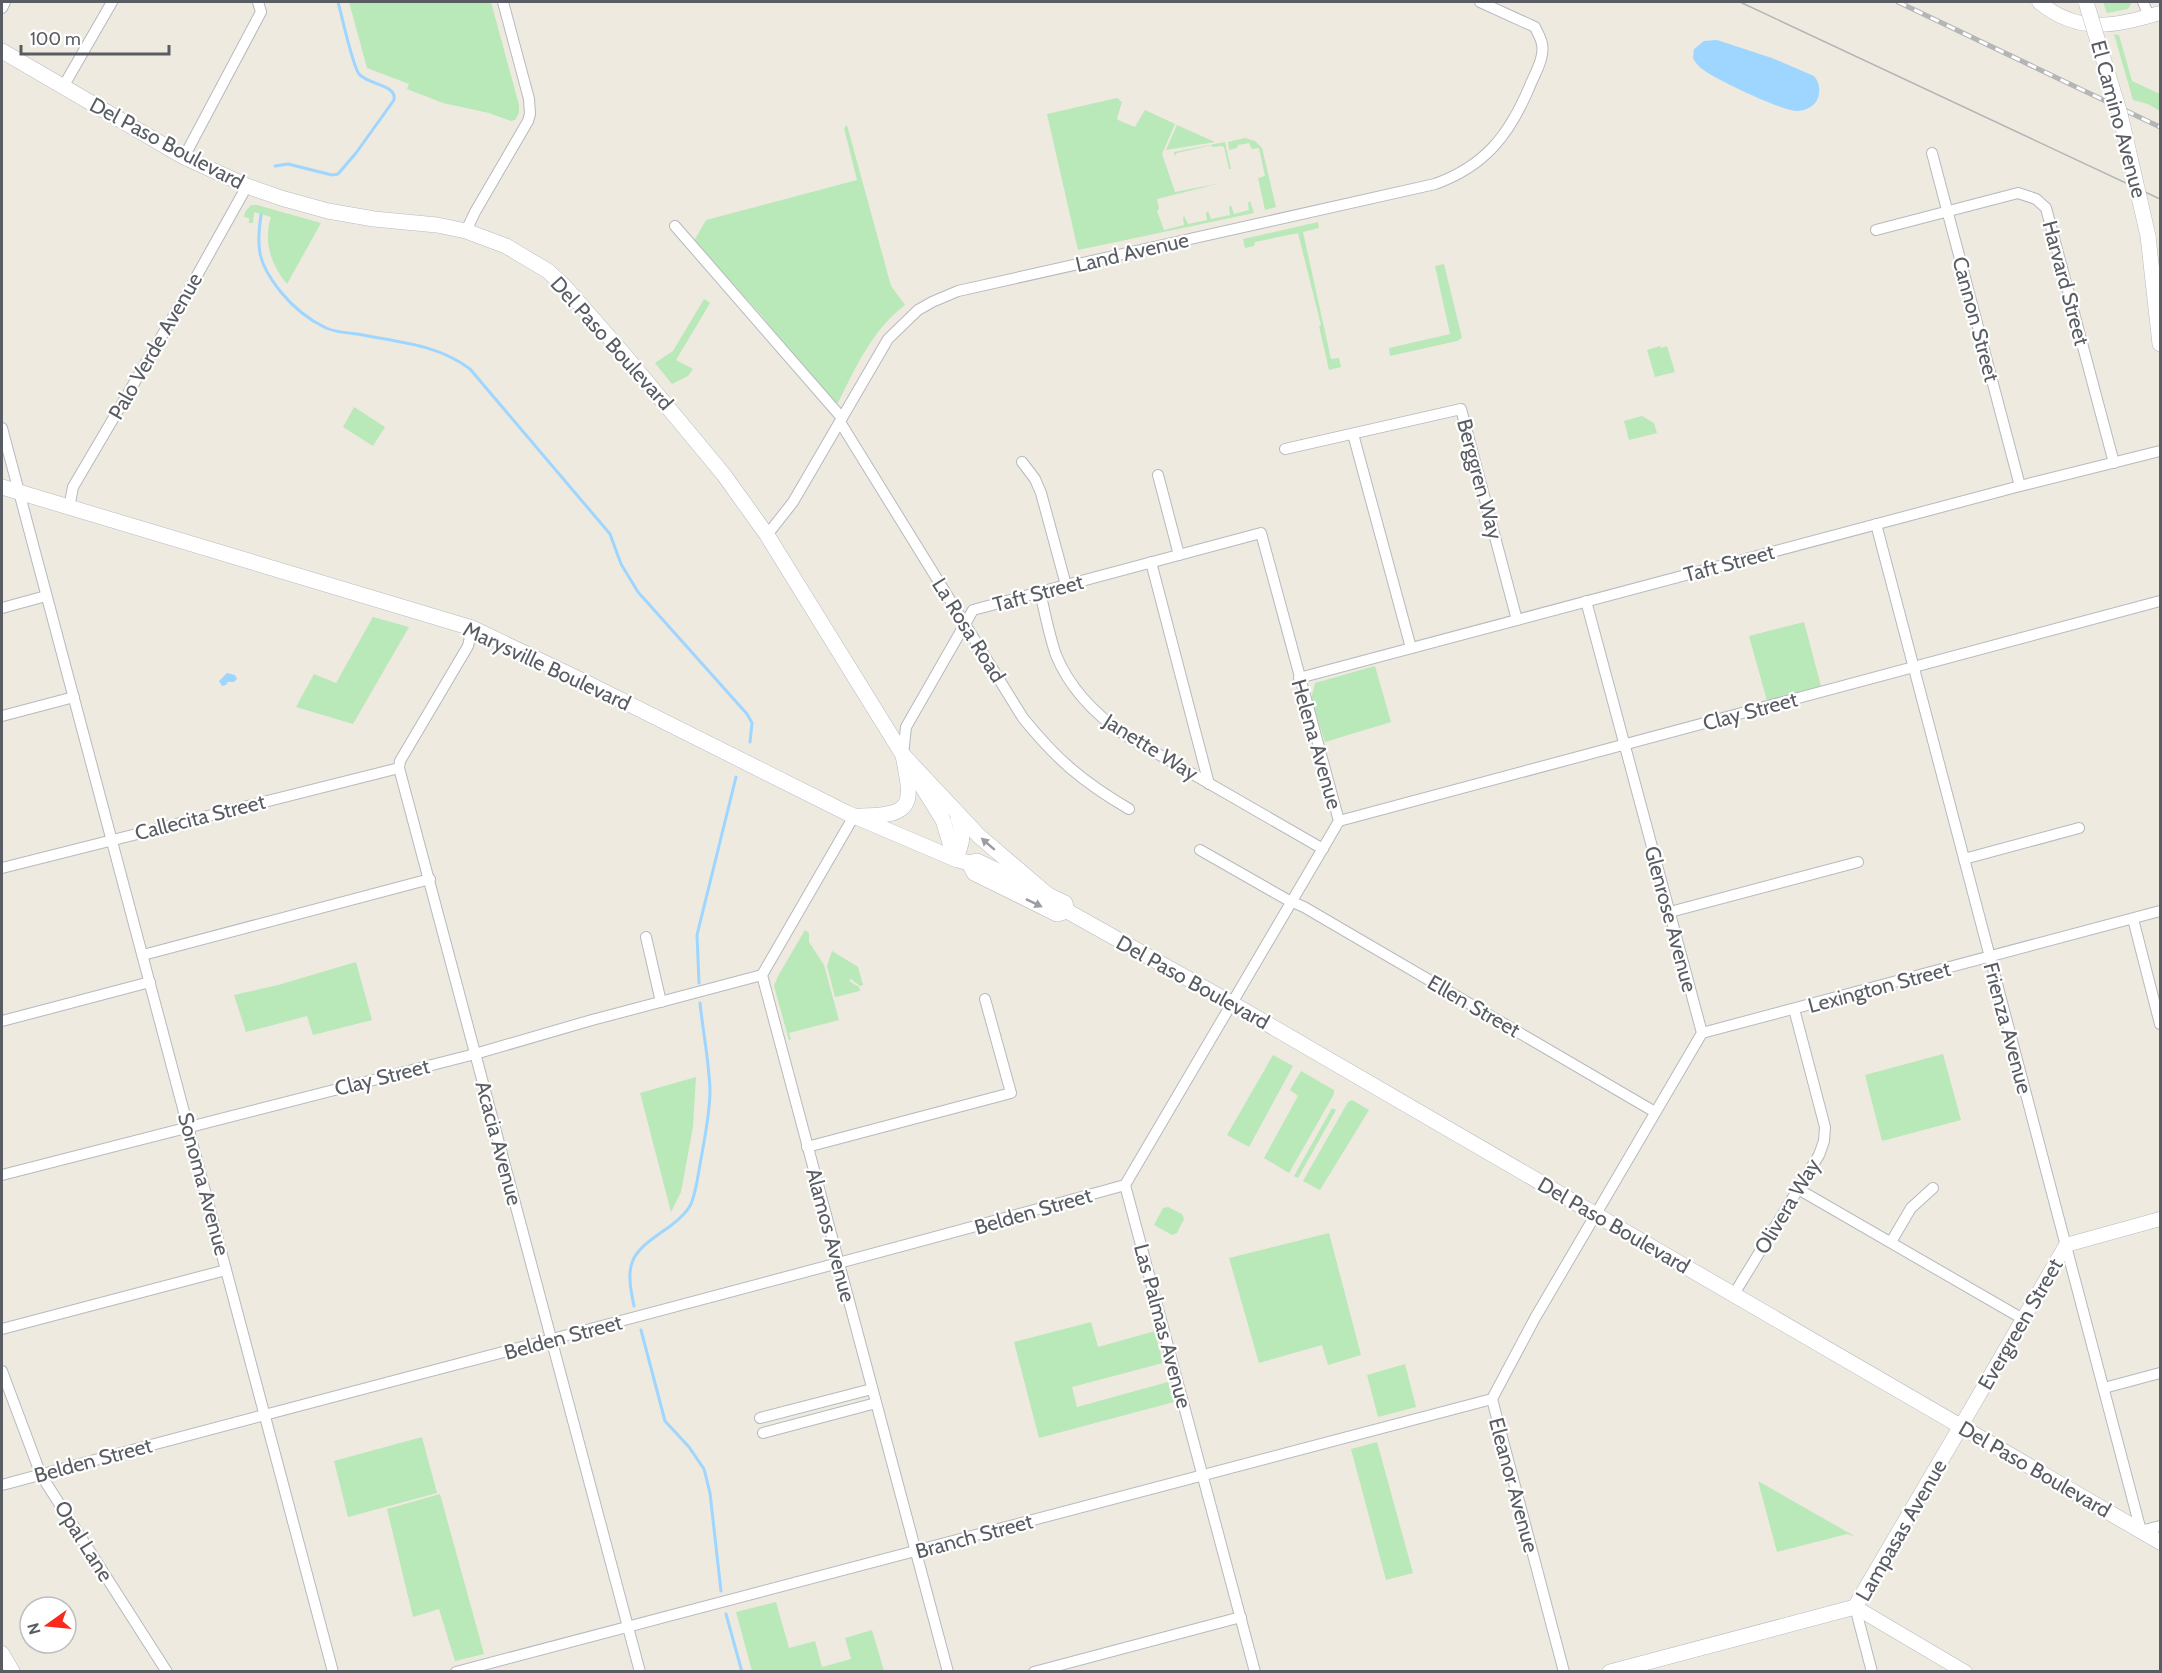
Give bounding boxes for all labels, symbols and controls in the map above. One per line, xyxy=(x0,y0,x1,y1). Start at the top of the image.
scale bar xyxy=(21,18,170,56)
text: 100 m xyxy=(30,28,81,50)
street label: El Camino Avenue xyxy=(2086,38,2152,201)
street label: Del Paso Boulevard xyxy=(86,92,248,194)
street label: Harvard Street xyxy=(2037,218,2095,348)
street label: Land Avenue xyxy=(1073,227,1191,277)
street label: Cannon Street xyxy=(1947,254,2005,384)
street label: Palo Verde Avenue xyxy=(103,268,207,424)
street label: Del Paso Boulevard xyxy=(545,271,679,415)
street label: Berggren Way xyxy=(1452,416,1508,542)
street label: Taft Street xyxy=(1681,539,1777,587)
street label: Taft Street xyxy=(990,569,1086,617)
street label: La Rosa Road xyxy=(927,573,1011,687)
street label: Marysville Boulevard xyxy=(459,616,635,716)
street label: Helena Avenue xyxy=(1287,676,1348,812)
street label: Clay Street xyxy=(1700,686,1800,736)
street label: Janette Way xyxy=(1098,708,1203,786)
street label: Callecita Street xyxy=(132,789,268,845)
one-way arrow xyxy=(980,837,996,850)
street label: Glenrose Avenue xyxy=(1640,843,1703,995)
one-way arrow xyxy=(1025,897,1043,907)
street label: Del Paso Boulevard xyxy=(1112,930,1274,1034)
street label: Lexington Street xyxy=(1805,956,1953,1018)
street label: Frienza Avenue xyxy=(1978,960,2038,1097)
street label: Ellen Street xyxy=(1423,970,1525,1042)
street label: Clay Street xyxy=(332,1053,432,1101)
street label: Acacia Avenue xyxy=(470,1078,528,1208)
street label: Sonoma Avenue xyxy=(173,1110,235,1258)
street label: Olivera Way xyxy=(1749,1153,1825,1258)
street label: Alamos Avenue xyxy=(801,1165,861,1305)
street label: Del Paso Boulevard xyxy=(1534,1171,1694,1279)
street label: Belden Street xyxy=(971,1182,1095,1240)
street label: Las Palmas Avenue xyxy=(1129,1241,1197,1411)
street label: Evergreen Street xyxy=(1972,1254,2068,1394)
street label: Belden Street xyxy=(501,1309,625,1365)
street label: Eleanor Avenue xyxy=(1484,1415,1544,1555)
street label: Del Paso Boulevard xyxy=(1955,1415,2115,1523)
street label: Belden Street xyxy=(31,1432,155,1488)
street label: Lampasas Avenue xyxy=(1850,1454,1952,1605)
street label: Opal Lane xyxy=(49,1496,119,1586)
street label: Branch Street xyxy=(913,1508,1035,1564)
north arrow xyxy=(18,1595,78,1655)
text: N xyxy=(23,1621,45,1637)

